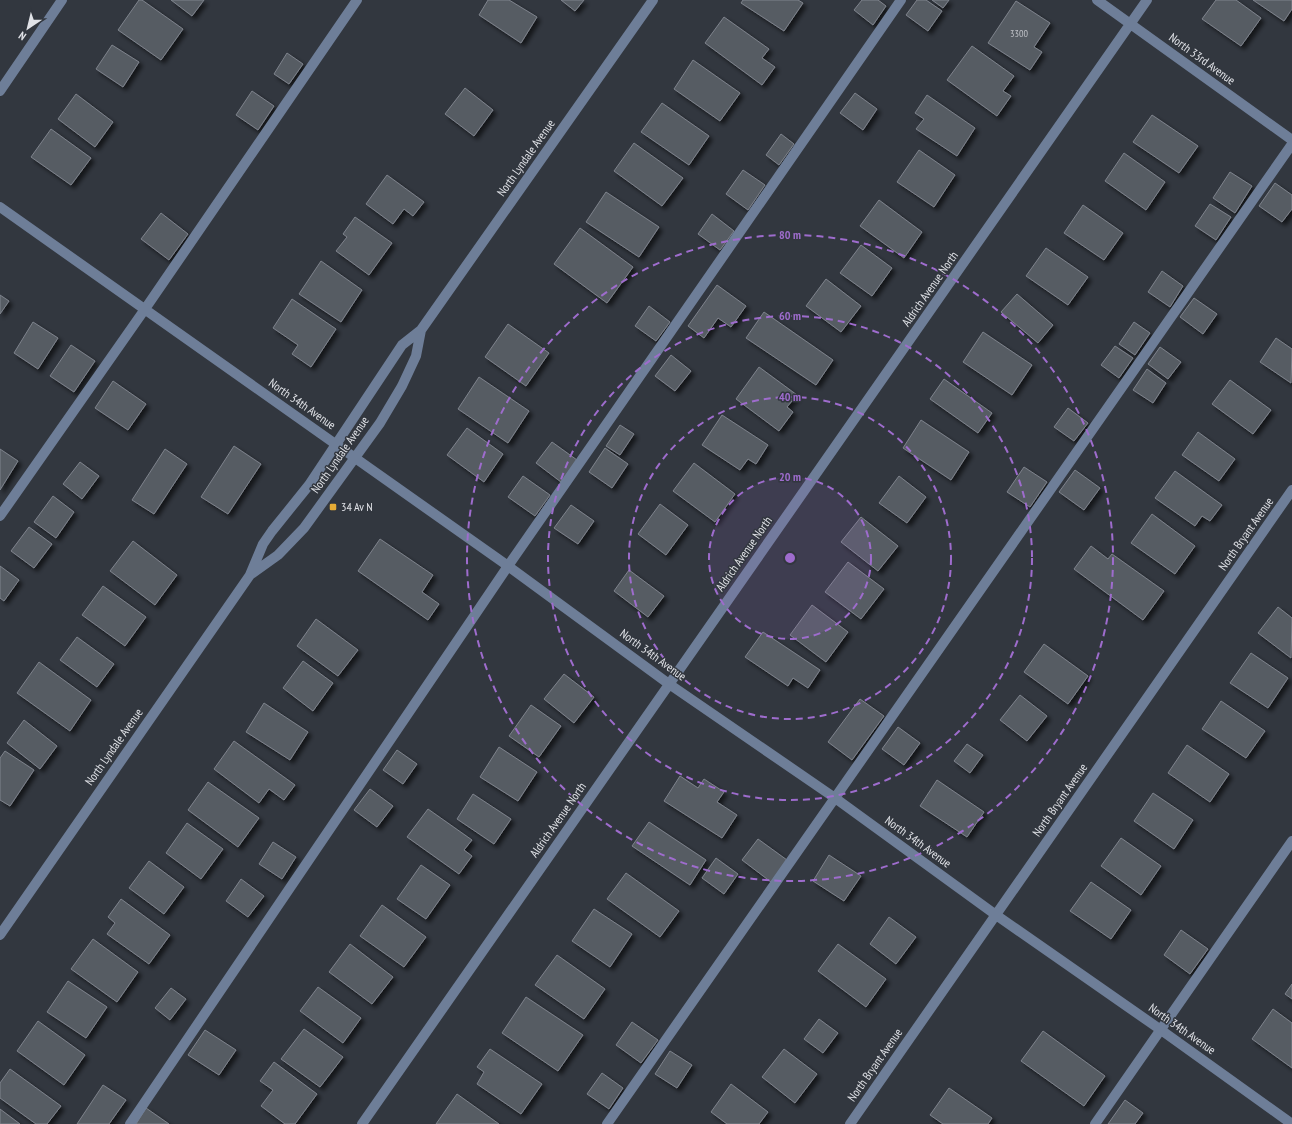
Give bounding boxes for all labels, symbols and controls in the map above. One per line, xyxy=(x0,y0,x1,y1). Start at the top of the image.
north arrow xyxy=(8,8,48,48)
house number: 3300 xyxy=(1010,27,1029,40)
text: N xyxy=(16,29,29,44)
street label: North 33rd Avenue xyxy=(1166,30,1238,88)
street label: North Lyndale Avenue xyxy=(493,116,558,199)
text: 80 m xyxy=(779,227,801,242)
street label: Aldrich Avenue North xyxy=(898,248,961,329)
text: 60 m xyxy=(779,308,801,323)
street label: North 34th Avenue xyxy=(266,375,339,432)
text: 40 m xyxy=(779,389,801,404)
street label: North Lyndale Avenue xyxy=(307,413,372,496)
text: 20 m xyxy=(779,469,801,484)
street label: North Bryant Avenue xyxy=(1215,494,1276,573)
place label: 34 Av N xyxy=(341,499,373,514)
marker: 34 Av N xyxy=(328,502,338,512)
street label: Aldrich Avenue North xyxy=(712,513,775,594)
centre of rings xyxy=(783,551,797,565)
street label: North 34th Avenue xyxy=(617,626,689,684)
street label: North Lyndale Avenue xyxy=(81,705,146,788)
street label: North Bryant Avenue xyxy=(1029,760,1090,839)
street label: Aldrich Avenue North xyxy=(526,779,589,860)
street label: North 34th Avenue xyxy=(882,813,954,871)
street label: North 34th Avenue xyxy=(1146,1000,1219,1057)
street label: North Bryant Avenue xyxy=(844,1025,905,1104)

